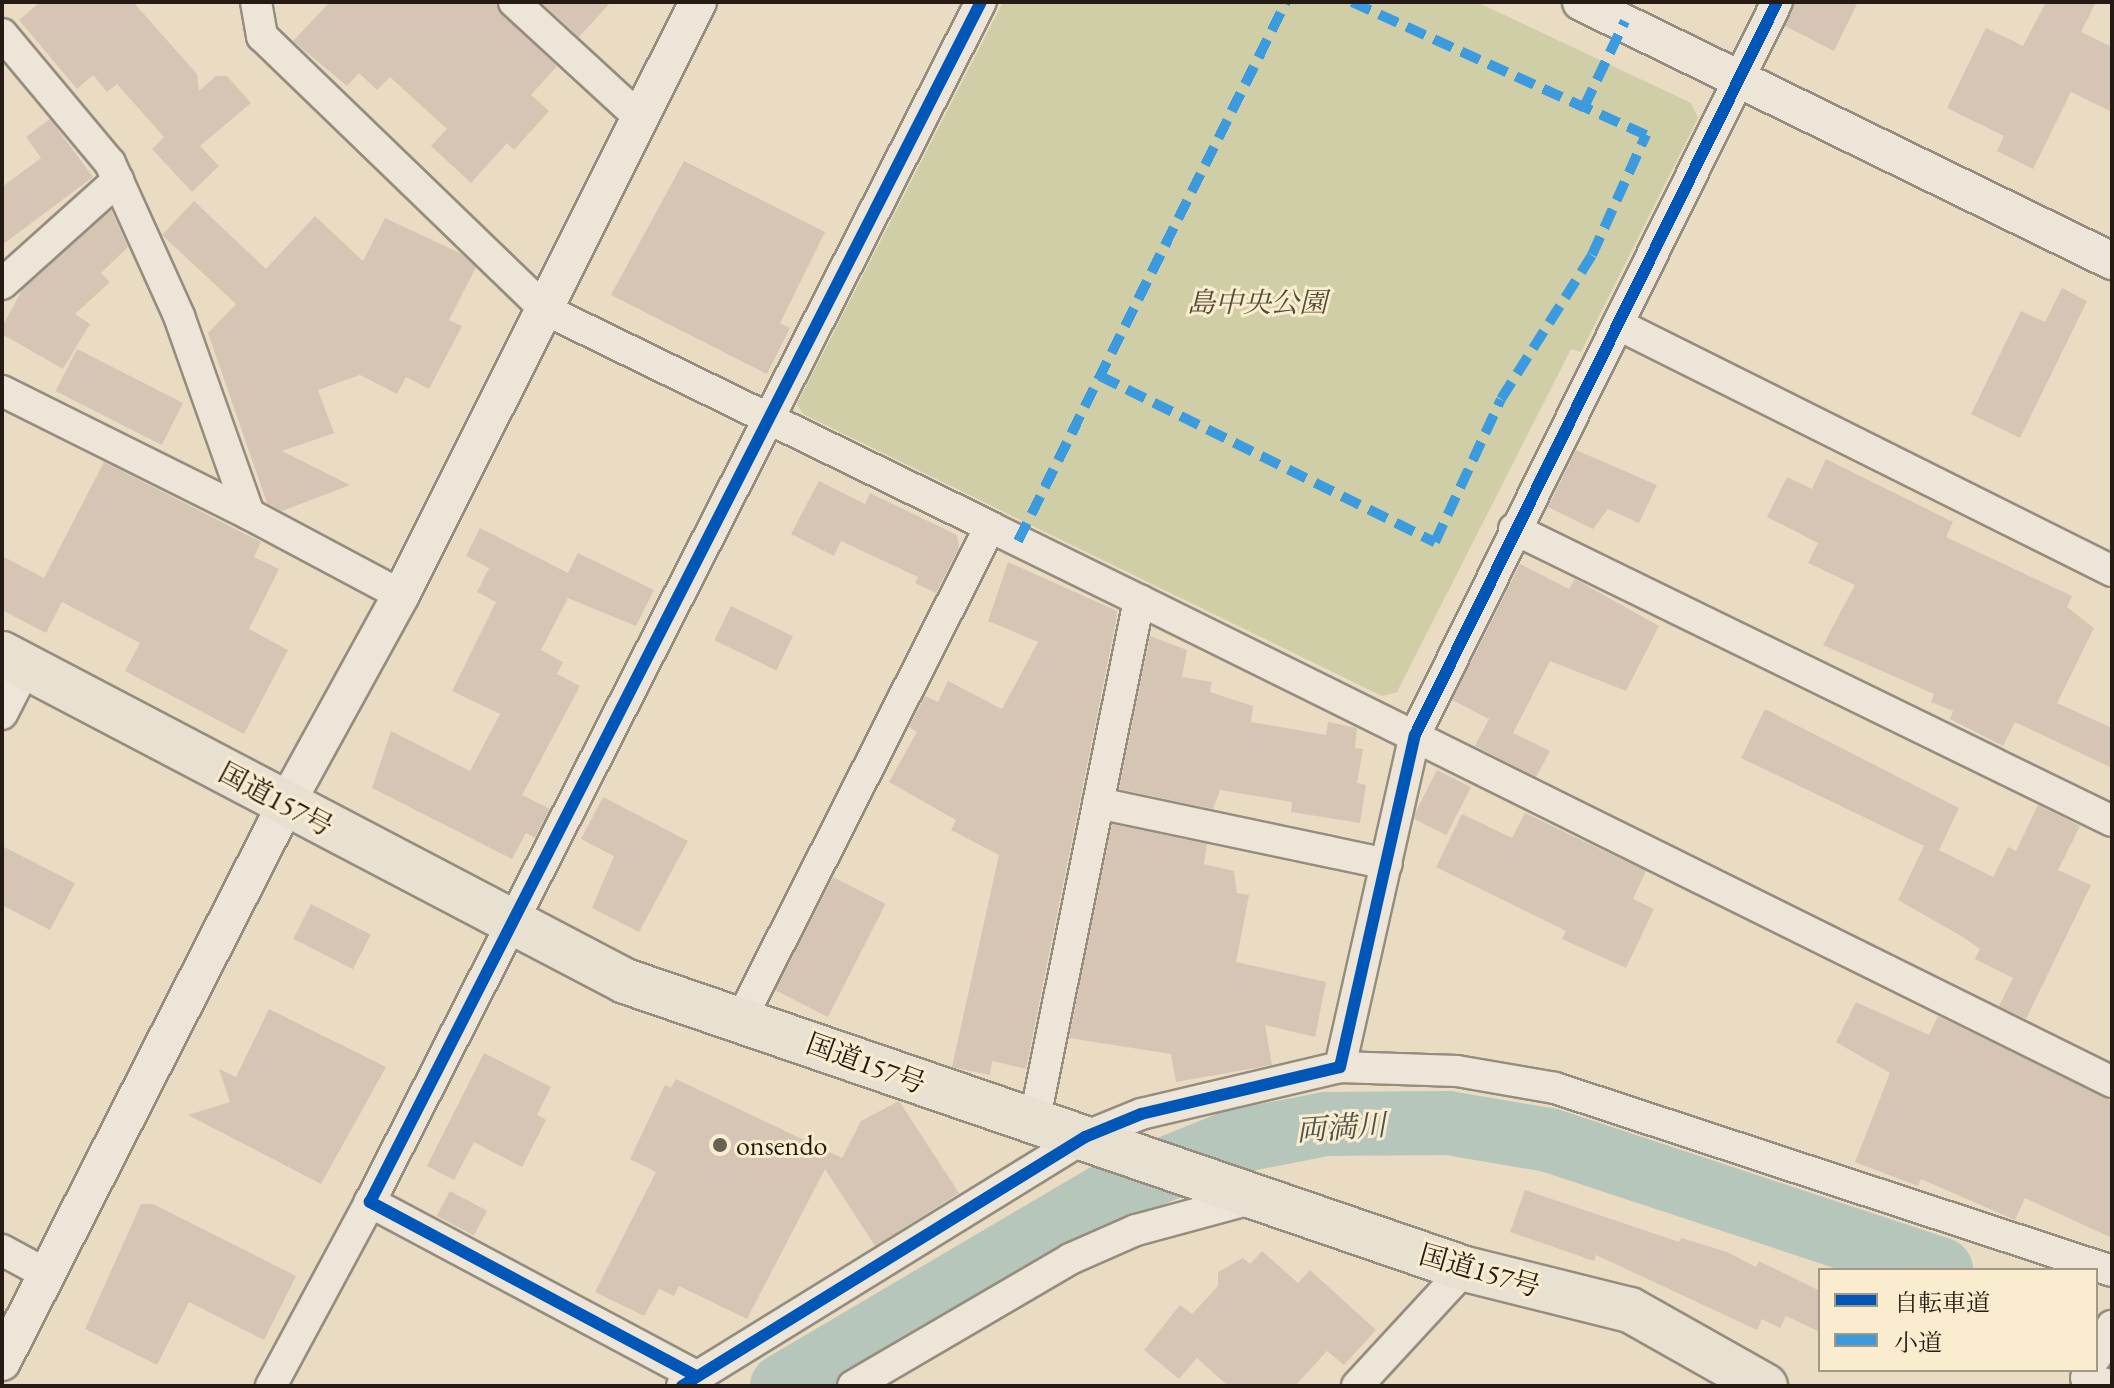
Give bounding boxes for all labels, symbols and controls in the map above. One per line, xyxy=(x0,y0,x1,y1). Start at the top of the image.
park label: 島中央公園 xyxy=(1187,285,1327,319)
street label: 国道157号 xyxy=(213,755,339,843)
street label: 国道157号 xyxy=(802,1026,930,1100)
water label: 両満川 xyxy=(1295,1107,1387,1149)
place label: onsendo xyxy=(736,1128,827,1162)
marker: onsendo xyxy=(711,1136,729,1154)
street label: 国道157号 xyxy=(1416,1237,1544,1303)
legend xyxy=(1818,1268,2098,1372)
text: 自転車道 xyxy=(1894,1287,1990,1318)
text: 小道 xyxy=(1894,1327,1942,1358)

